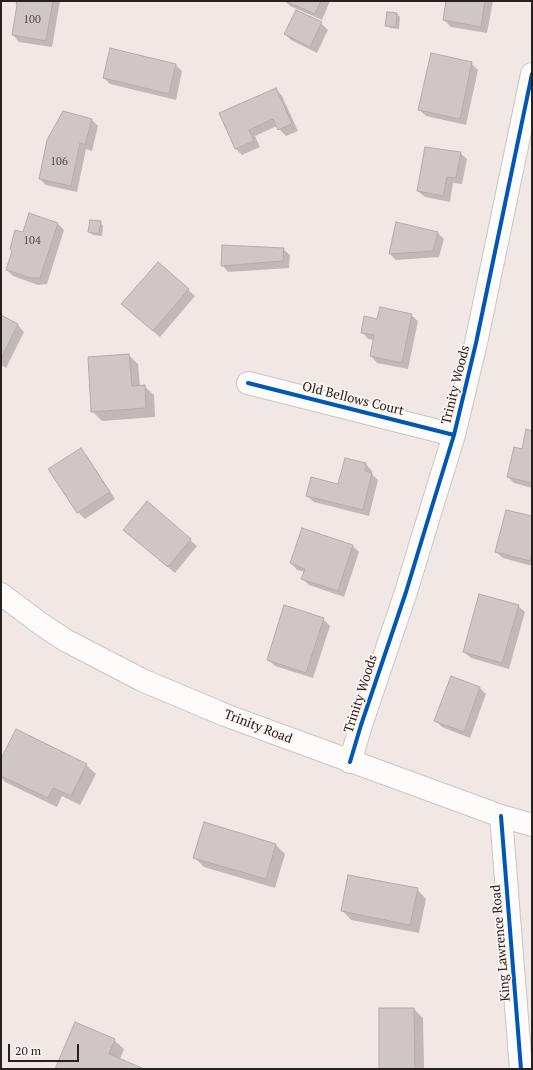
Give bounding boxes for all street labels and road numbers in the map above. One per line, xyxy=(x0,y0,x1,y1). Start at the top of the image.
street label: Trinity Woods xyxy=(439,344,473,426)
street label: Old Bellows Court xyxy=(301,379,405,419)
street label: Trinity Woods xyxy=(341,653,381,735)
street label: Trinity Road xyxy=(222,707,294,747)
street label: King Lawrence Road xyxy=(488,884,514,1002)

